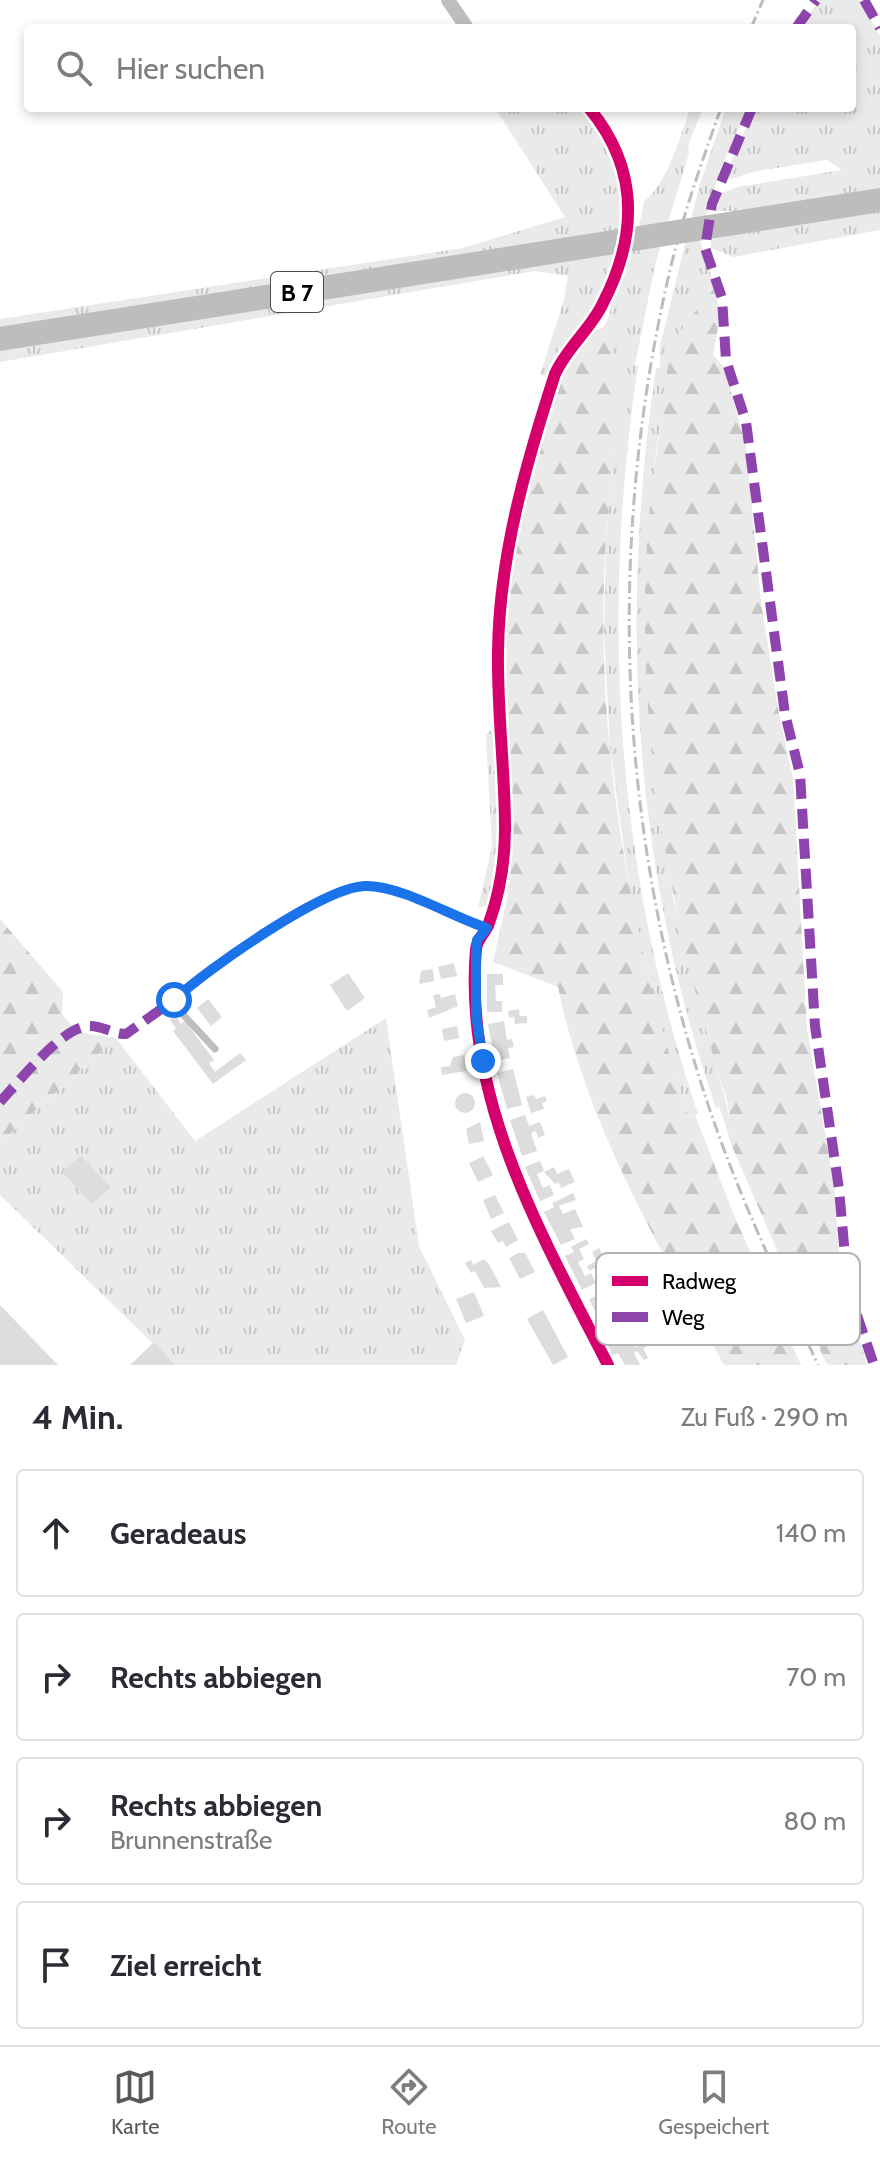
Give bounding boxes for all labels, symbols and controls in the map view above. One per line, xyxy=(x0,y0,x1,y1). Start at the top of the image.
search box xyxy=(24,24,856,112)
icon: search xyxy=(52,46,96,90)
text: Hier suchen xyxy=(116,50,265,87)
road number: B 7 xyxy=(271,272,323,312)
route start xyxy=(156,982,192,1018)
route end xyxy=(465,1043,501,1079)
legend xyxy=(596,1253,860,1345)
text: Radweg xyxy=(662,1268,737,1295)
text: Weg xyxy=(662,1304,705,1331)
text: 4 Min. xyxy=(32,1396,123,1438)
text: Zu Fuß · 290 m xyxy=(681,1401,848,1433)
icon: ahead xyxy=(34,1511,78,1555)
text: Geradeaus xyxy=(110,1515,247,1552)
text: 140 m xyxy=(776,1517,846,1549)
icon: right xyxy=(34,1655,78,1699)
text: Rechts abbiegen xyxy=(110,1659,322,1696)
text: 70 m xyxy=(786,1661,846,1693)
text: Rechts abbiegen xyxy=(110,1787,322,1824)
icon: right xyxy=(34,1799,78,1843)
text: 80 m xyxy=(783,1805,846,1837)
text: Brunnenstraße xyxy=(110,1824,272,1856)
icon: arrive xyxy=(34,1943,78,1987)
text: Ziel erreicht xyxy=(110,1947,261,1984)
tab: Karte xyxy=(111,2065,159,2140)
tab: Route xyxy=(381,2065,436,2140)
tab: Gespeichert xyxy=(658,2065,769,2140)

